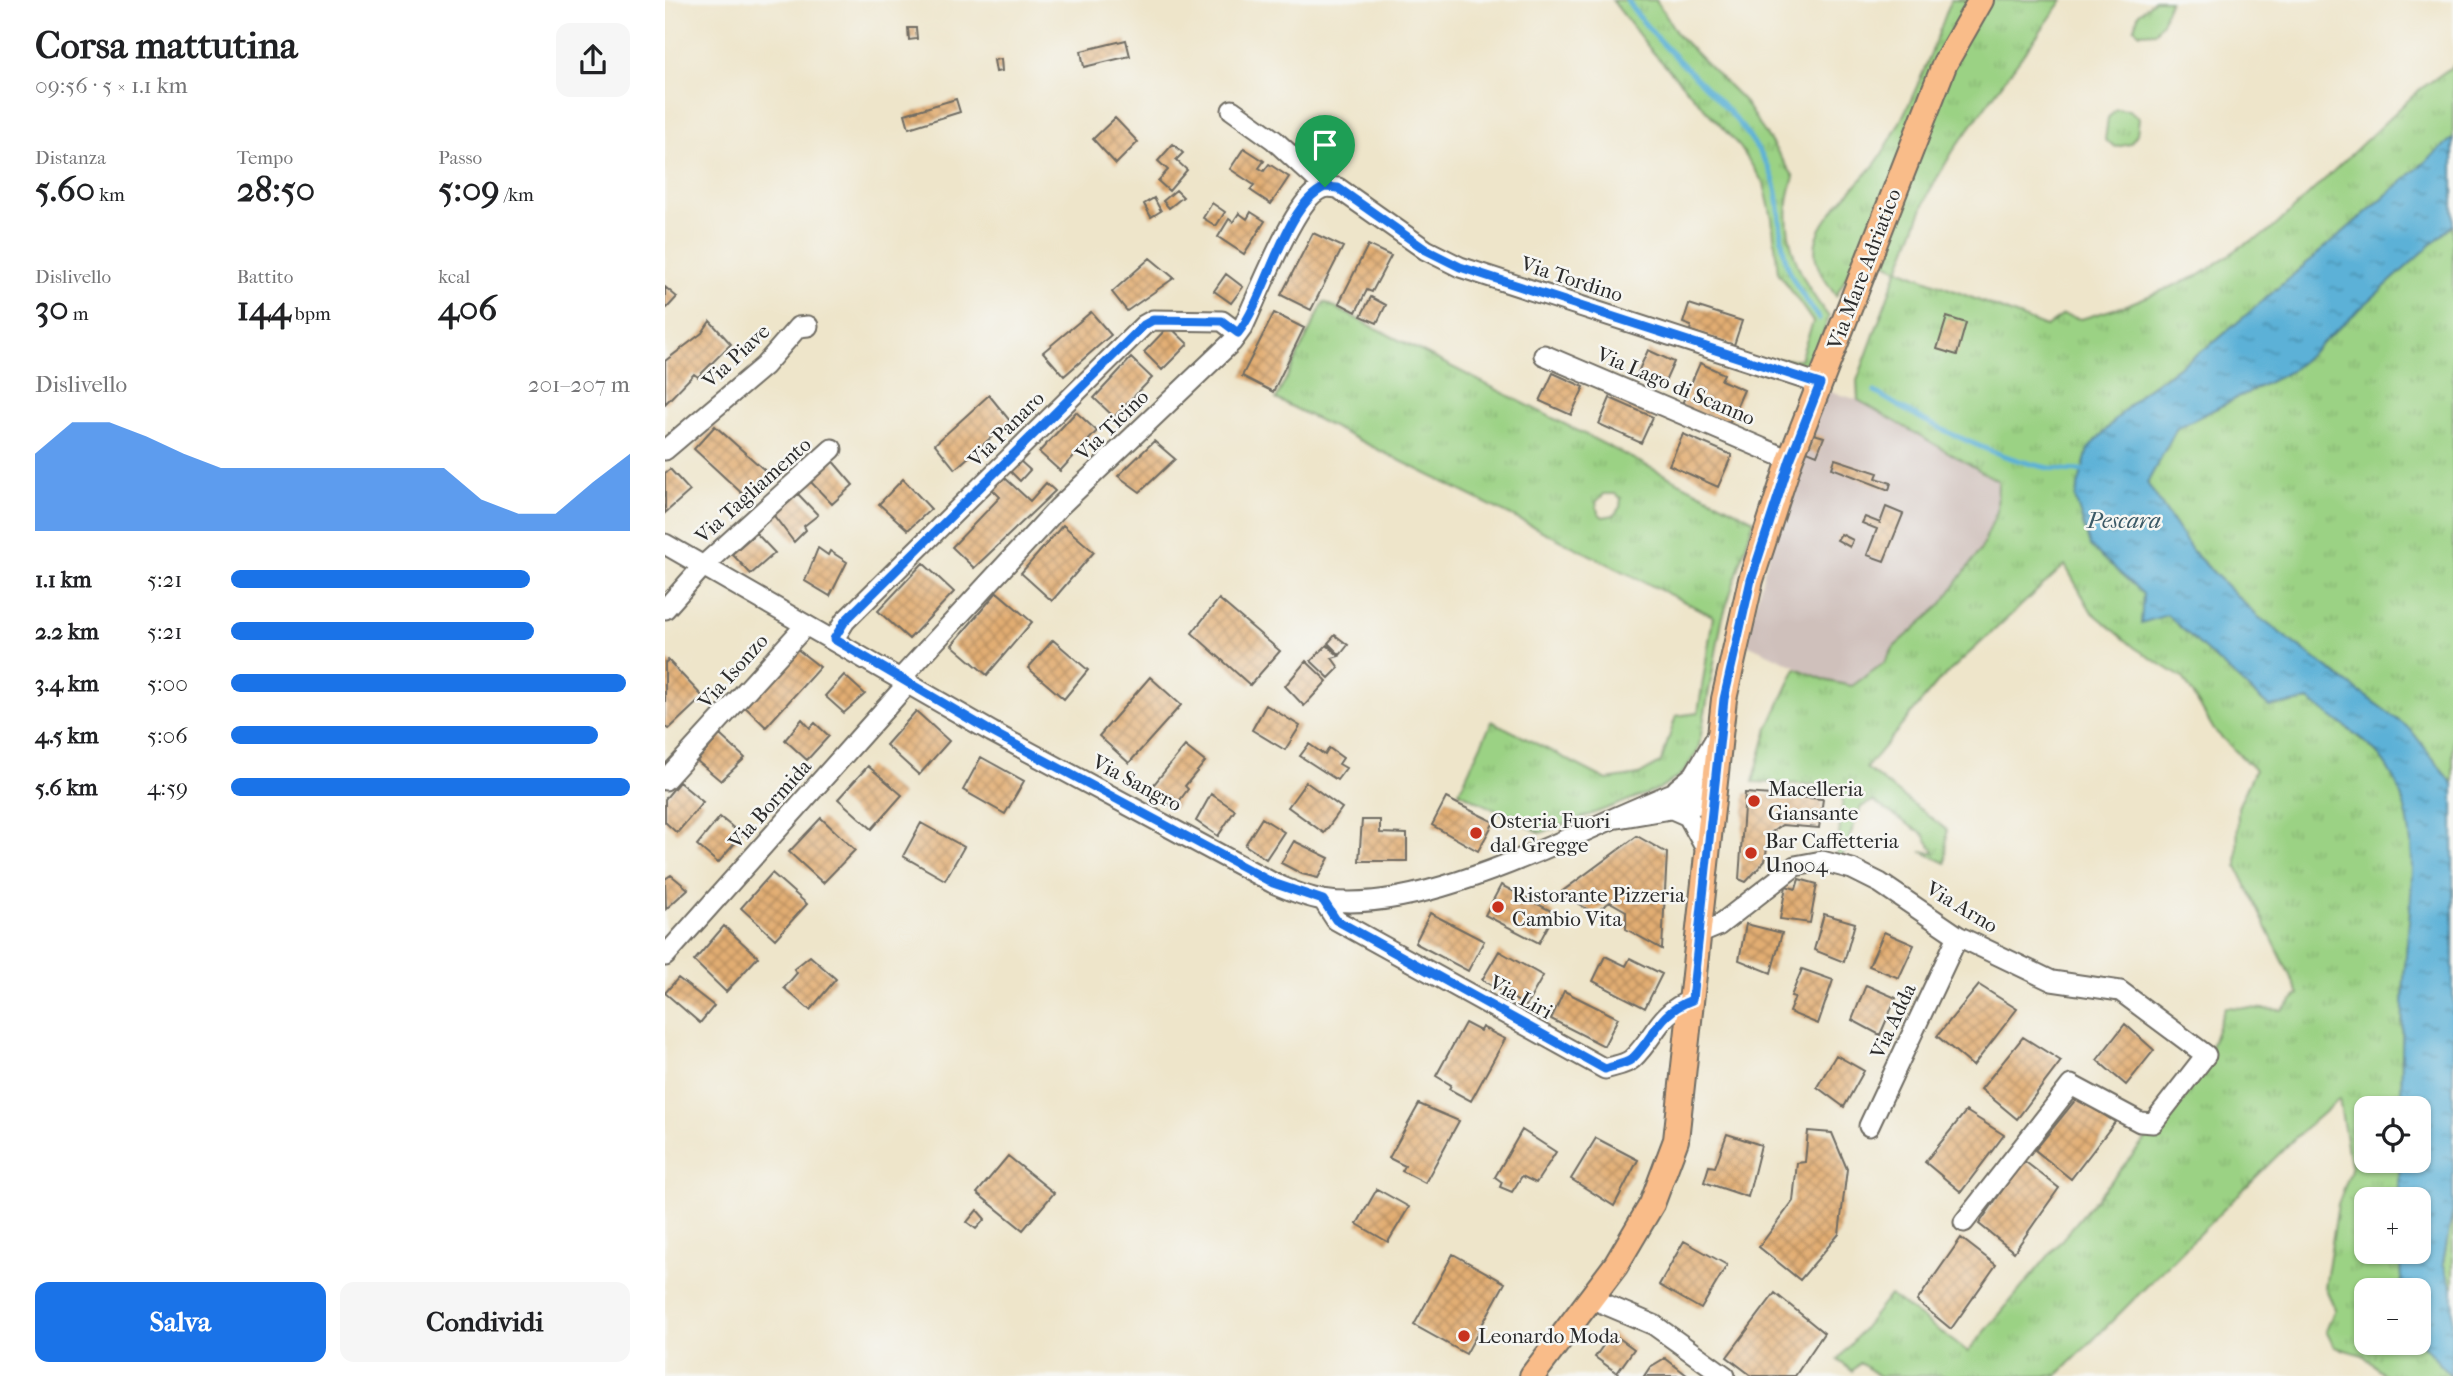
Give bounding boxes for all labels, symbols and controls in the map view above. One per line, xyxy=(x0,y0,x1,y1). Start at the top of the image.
text: Corsa mattutina xyxy=(35,23,298,68)
button: share xyxy=(556,23,630,97)
text: 09:56 · 5 × 1.1 km xyxy=(35,72,188,99)
pin xyxy=(1295,115,1355,187)
icon: arrive xyxy=(1306,126,1344,164)
text: Distanza xyxy=(35,147,106,169)
text: Tempo xyxy=(237,147,293,169)
text: Passo xyxy=(438,147,482,169)
text: 5.60 xyxy=(35,169,95,210)
text: 28:50 xyxy=(237,169,315,210)
text: 5:09 xyxy=(438,169,500,210)
text: km xyxy=(95,184,125,206)
text: /km xyxy=(500,184,534,206)
street label: Via Mare Adriatico xyxy=(1822,185,1906,354)
street label: Via Tordino xyxy=(1517,251,1626,307)
text: Dislivello xyxy=(35,266,111,288)
text: Battito xyxy=(237,266,293,288)
text: kcal xyxy=(438,266,470,288)
text: 30 xyxy=(35,288,69,329)
text: 144 xyxy=(237,288,291,329)
text: 406 xyxy=(438,288,497,329)
text: m xyxy=(69,303,89,325)
text: bpm xyxy=(291,303,331,325)
street label: Via Piave xyxy=(697,319,774,394)
street label: Via Lago di Scanno xyxy=(1592,341,1759,430)
text: Dislivello xyxy=(35,371,127,398)
text: 201–207 m xyxy=(528,371,630,398)
street label: Via Ticino xyxy=(1070,384,1153,466)
street label: Via Panaro xyxy=(962,386,1049,473)
street label: Via Tagliamento xyxy=(690,432,816,549)
water label: Pescara xyxy=(2086,507,2161,534)
text: 1.1 km xyxy=(35,566,92,593)
text: 5:21 xyxy=(147,566,183,593)
text: 2.2 km xyxy=(35,618,99,645)
text: 5:21 xyxy=(147,618,183,645)
street label: Via Isonzo xyxy=(692,629,773,714)
text: 3.4 km xyxy=(35,670,99,697)
text: 5:00 xyxy=(147,670,188,697)
text: 4.5 km xyxy=(35,722,99,749)
text: 5:06 xyxy=(147,722,188,749)
street label: Via Sangro xyxy=(1087,749,1186,817)
street label: Via Bormida xyxy=(723,754,817,854)
text: 5.6 km xyxy=(35,774,98,801)
text: 4:59 xyxy=(147,774,188,801)
place label: Macelleria Giansante xyxy=(1768,777,1863,825)
marker: Macelleria Giansante xyxy=(1746,793,1762,809)
place label: Osteria Fuori dal Gregge xyxy=(1490,809,1610,857)
marker: Osteria Fuori dal Gregge xyxy=(1468,825,1484,841)
place label: Bar Caffetteria Uno04 xyxy=(1765,829,1899,877)
marker: Bar Caffetteria Uno04 xyxy=(1743,845,1759,861)
street label: Via Arno xyxy=(1921,876,2002,938)
place label: Ristorante Pizzeria Cambio Vita xyxy=(1512,883,1685,931)
marker: Ristorante Pizzeria Cambio Vita xyxy=(1490,899,1506,915)
street label: Via Liri xyxy=(1485,970,1557,1024)
street label: Via Adda xyxy=(1865,979,1921,1063)
map controls xyxy=(2354,1096,2431,1355)
button: locate xyxy=(2354,1096,2431,1173)
button: + xyxy=(2354,1187,2431,1264)
button: − xyxy=(2354,1278,2431,1355)
button: Salva xyxy=(35,1282,326,1362)
button: Condividi xyxy=(340,1282,630,1362)
place label: Leonardo Moda xyxy=(1478,1324,1620,1348)
marker: Leonardo Moda xyxy=(1456,1328,1472,1344)

